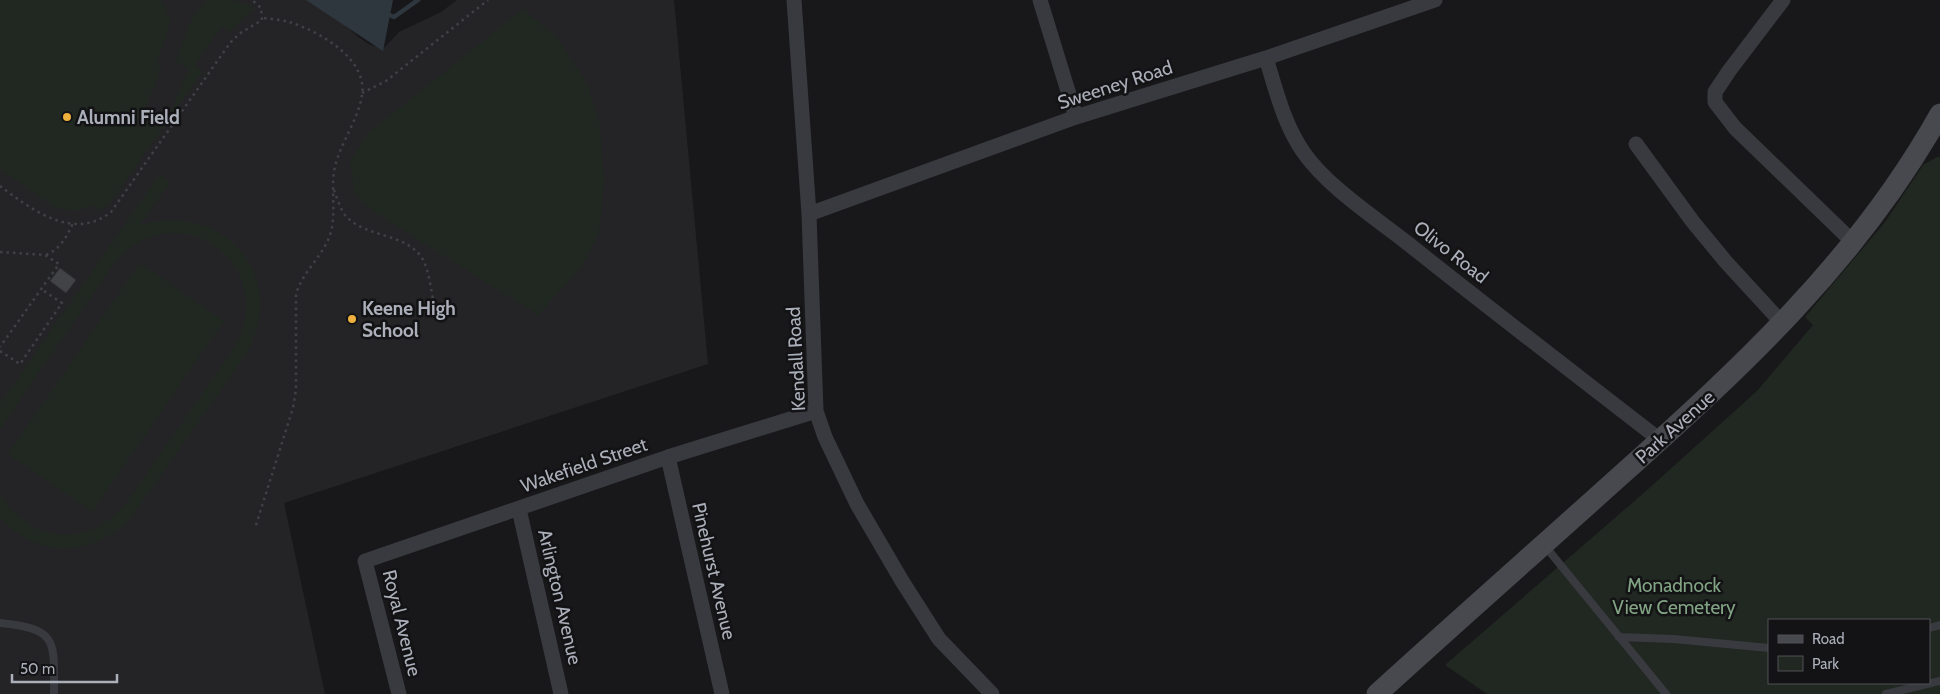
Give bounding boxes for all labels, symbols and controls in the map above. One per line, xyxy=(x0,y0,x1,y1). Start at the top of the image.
street label: Sweeney Road xyxy=(1055,56,1175,114)
place label: Alumni Field xyxy=(77,106,180,129)
marker: Alumni Field xyxy=(61,111,73,123)
street label: Olivo Road xyxy=(1409,216,1493,288)
place label: Keene High School xyxy=(362,297,456,342)
street label: Kendall Road xyxy=(782,306,810,412)
marker: Keene High School xyxy=(346,313,358,325)
street label: Park Avenue xyxy=(1631,385,1720,469)
street label: Wakefield Street xyxy=(518,432,651,497)
street label: Pinehurst Avenue xyxy=(687,500,741,642)
street label: Arlington Avenue xyxy=(533,527,587,667)
street label: Royal Avenue xyxy=(378,567,426,679)
park label: Monadnock View Cemetery xyxy=(1612,574,1736,619)
legend xyxy=(1768,619,1930,684)
text: Road xyxy=(1812,630,1845,648)
scale bar xyxy=(12,652,118,684)
text: Park xyxy=(1812,655,1839,673)
text: 50 m xyxy=(20,660,55,678)

